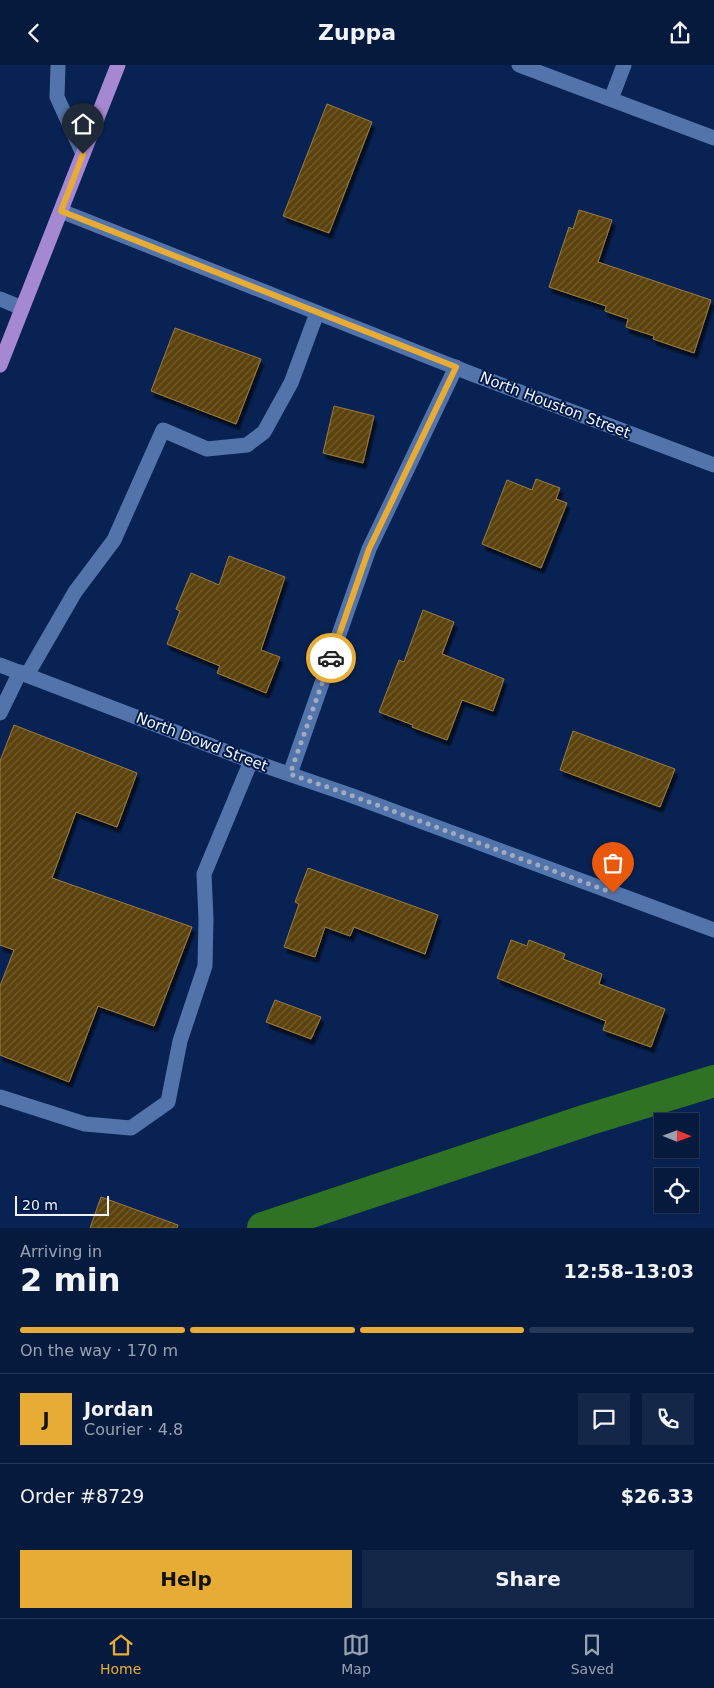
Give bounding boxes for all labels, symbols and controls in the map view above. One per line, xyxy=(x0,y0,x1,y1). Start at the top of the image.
icon: back xyxy=(20,19,48,47)
icon: share xyxy=(666,19,694,47)
text: Zuppa xyxy=(318,20,396,45)
pin xyxy=(62,103,104,154)
icon: home xyxy=(69,110,97,138)
street label: North Houston Street xyxy=(477,368,633,442)
courier xyxy=(306,633,356,683)
icon: car xyxy=(317,644,345,672)
street label: North Dowd Street xyxy=(134,709,270,775)
pin xyxy=(592,842,634,893)
icon: bag xyxy=(599,849,627,877)
north arrow xyxy=(654,1113,699,1157)
map controls xyxy=(654,1113,699,1213)
button: locate xyxy=(654,1168,699,1213)
scale bar xyxy=(15,1193,109,1216)
text: 20 m xyxy=(22,1197,58,1213)
text: Arriving in xyxy=(20,1242,102,1261)
text: 12:58–13:03 xyxy=(564,1260,694,1282)
text: 2 min xyxy=(20,1261,121,1299)
text: On the way · 170 m xyxy=(20,1341,178,1360)
button: chat xyxy=(578,1393,630,1445)
button: phone xyxy=(642,1393,694,1445)
text: Jordan xyxy=(84,1398,153,1420)
text: J xyxy=(42,1408,50,1430)
text: Courier · 4.8 xyxy=(84,1420,183,1439)
text: Order #8729 xyxy=(20,1485,144,1507)
text: $26.33 xyxy=(621,1485,694,1507)
button: Help xyxy=(20,1550,352,1608)
button: Share xyxy=(362,1550,694,1608)
tab: Home xyxy=(100,1631,141,1677)
tab: Map xyxy=(341,1631,371,1677)
tab: Saved xyxy=(571,1631,614,1677)

